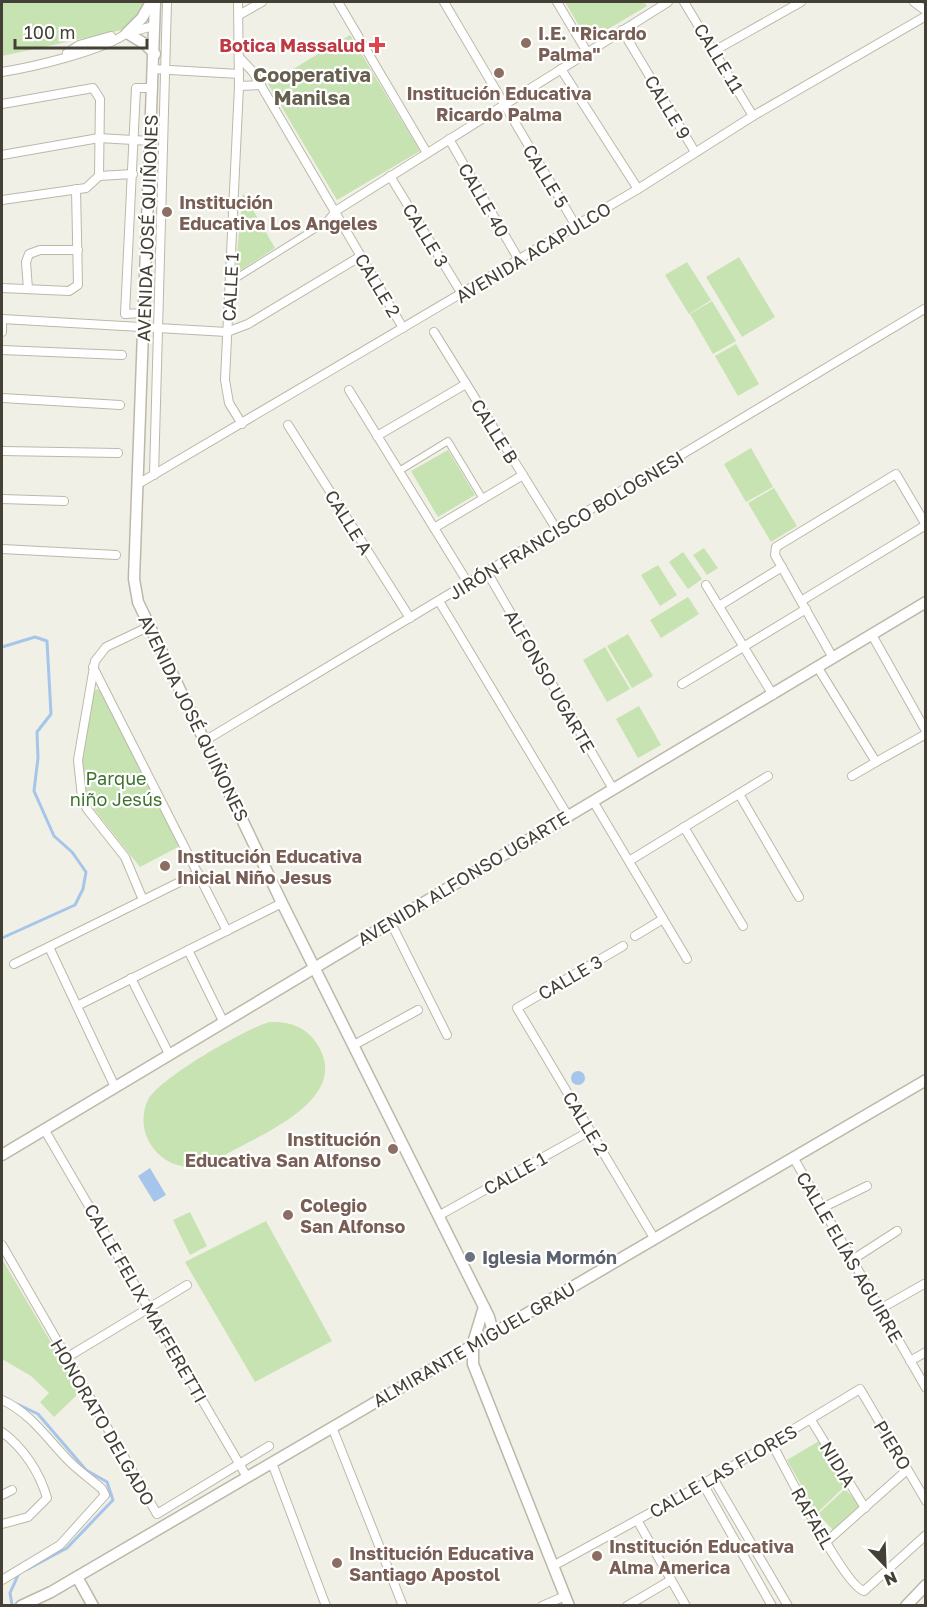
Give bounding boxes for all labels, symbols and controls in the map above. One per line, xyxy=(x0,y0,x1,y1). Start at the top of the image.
scale bar xyxy=(15,12,147,50)
street label: CALLE 11 xyxy=(690,19,748,97)
text: 100 m xyxy=(24,21,75,43)
place label: I.E. "Ricardo Palma" xyxy=(538,22,647,65)
place label: Botica Massalud xyxy=(219,34,365,56)
marker: I.E. "Ricardo Palma" xyxy=(519,36,533,50)
marker: Botica Massalud xyxy=(370,38,384,52)
district label: Cooperativa Manilsa xyxy=(253,62,371,109)
marker: Institución Educativa Ricardo Palma xyxy=(492,66,506,80)
street label: CALLE 9 xyxy=(640,71,696,143)
place label: Institución Educativa Ricardo Palma xyxy=(407,82,591,125)
street label: AVENIDA JOSÉ QUIÑONES xyxy=(132,114,162,342)
street label: CALLE 5 xyxy=(518,140,574,212)
street label: CALLE 40 xyxy=(454,159,514,241)
place label: Institución Educativa Los Angeles xyxy=(179,191,378,234)
street label: AVENIDA ACAPULCO xyxy=(451,197,615,307)
street label: CALLE 3 xyxy=(398,199,454,271)
marker: Institución Educativa Los Angeles xyxy=(160,205,174,219)
street label: CALLE 2 xyxy=(350,249,406,321)
street label: CALLE 1 xyxy=(217,252,243,322)
street label: CALLE B xyxy=(467,395,523,467)
street label: JIRÓN FRANCISCO BOLOGNESI xyxy=(445,446,687,604)
street label: CALLE A xyxy=(321,486,377,558)
street label: ALFONSO UGARTE xyxy=(500,606,600,756)
street label: AVENIDA JOSÉ QUIÑONES xyxy=(134,611,254,825)
park label: Parque niño Jesús xyxy=(70,767,162,810)
street label: AVENIDA ALFONSO UGARTE xyxy=(353,806,573,950)
place label: Institución Educativa Inicial Niño Jesus xyxy=(177,845,362,888)
marker: Institución Educativa Inicial Niño Jesus xyxy=(158,859,172,873)
street label: CALLE 3 xyxy=(534,950,606,1004)
street label: CALLE 2 xyxy=(558,1087,614,1159)
place label: Institución Educativa San Alfonso xyxy=(185,1128,381,1171)
marker: Institución Educativa San Alfonso xyxy=(386,1142,400,1156)
street label: CALLE 1 xyxy=(480,1147,551,1199)
street label: CALLE ELÍAS AGUIRRE xyxy=(792,1168,908,1346)
place label: Colegio San Alfonso xyxy=(300,1194,405,1237)
street label: CALLE FELIX MAFFERETTI xyxy=(80,1200,212,1406)
marker: Colegio San Alfonso xyxy=(281,1208,295,1222)
place label: Iglesia Mormón xyxy=(482,1246,617,1268)
marker: Iglesia Mormón xyxy=(463,1250,477,1264)
street label: ALMIRANTE MIGUEL GRAU xyxy=(369,1277,579,1411)
street label: HONORATO DELGADO xyxy=(46,1335,160,1509)
street label: PIERO xyxy=(870,1416,916,1474)
street label: CALLE LAS FLORES xyxy=(645,1420,801,1522)
street label: NIDIA xyxy=(816,1437,860,1491)
street label: RAFAEL xyxy=(787,1483,839,1553)
place label: Institución Educativa Alma America xyxy=(609,1535,794,1578)
north arrow xyxy=(855,1535,915,1595)
place label: Institución Educativa Santiago Apostol xyxy=(349,1542,534,1585)
marker: Institución Educativa Alma America xyxy=(590,1549,604,1563)
marker: Institución Educativa Santiago Apostol xyxy=(330,1556,344,1570)
text: N xyxy=(881,1567,900,1590)

